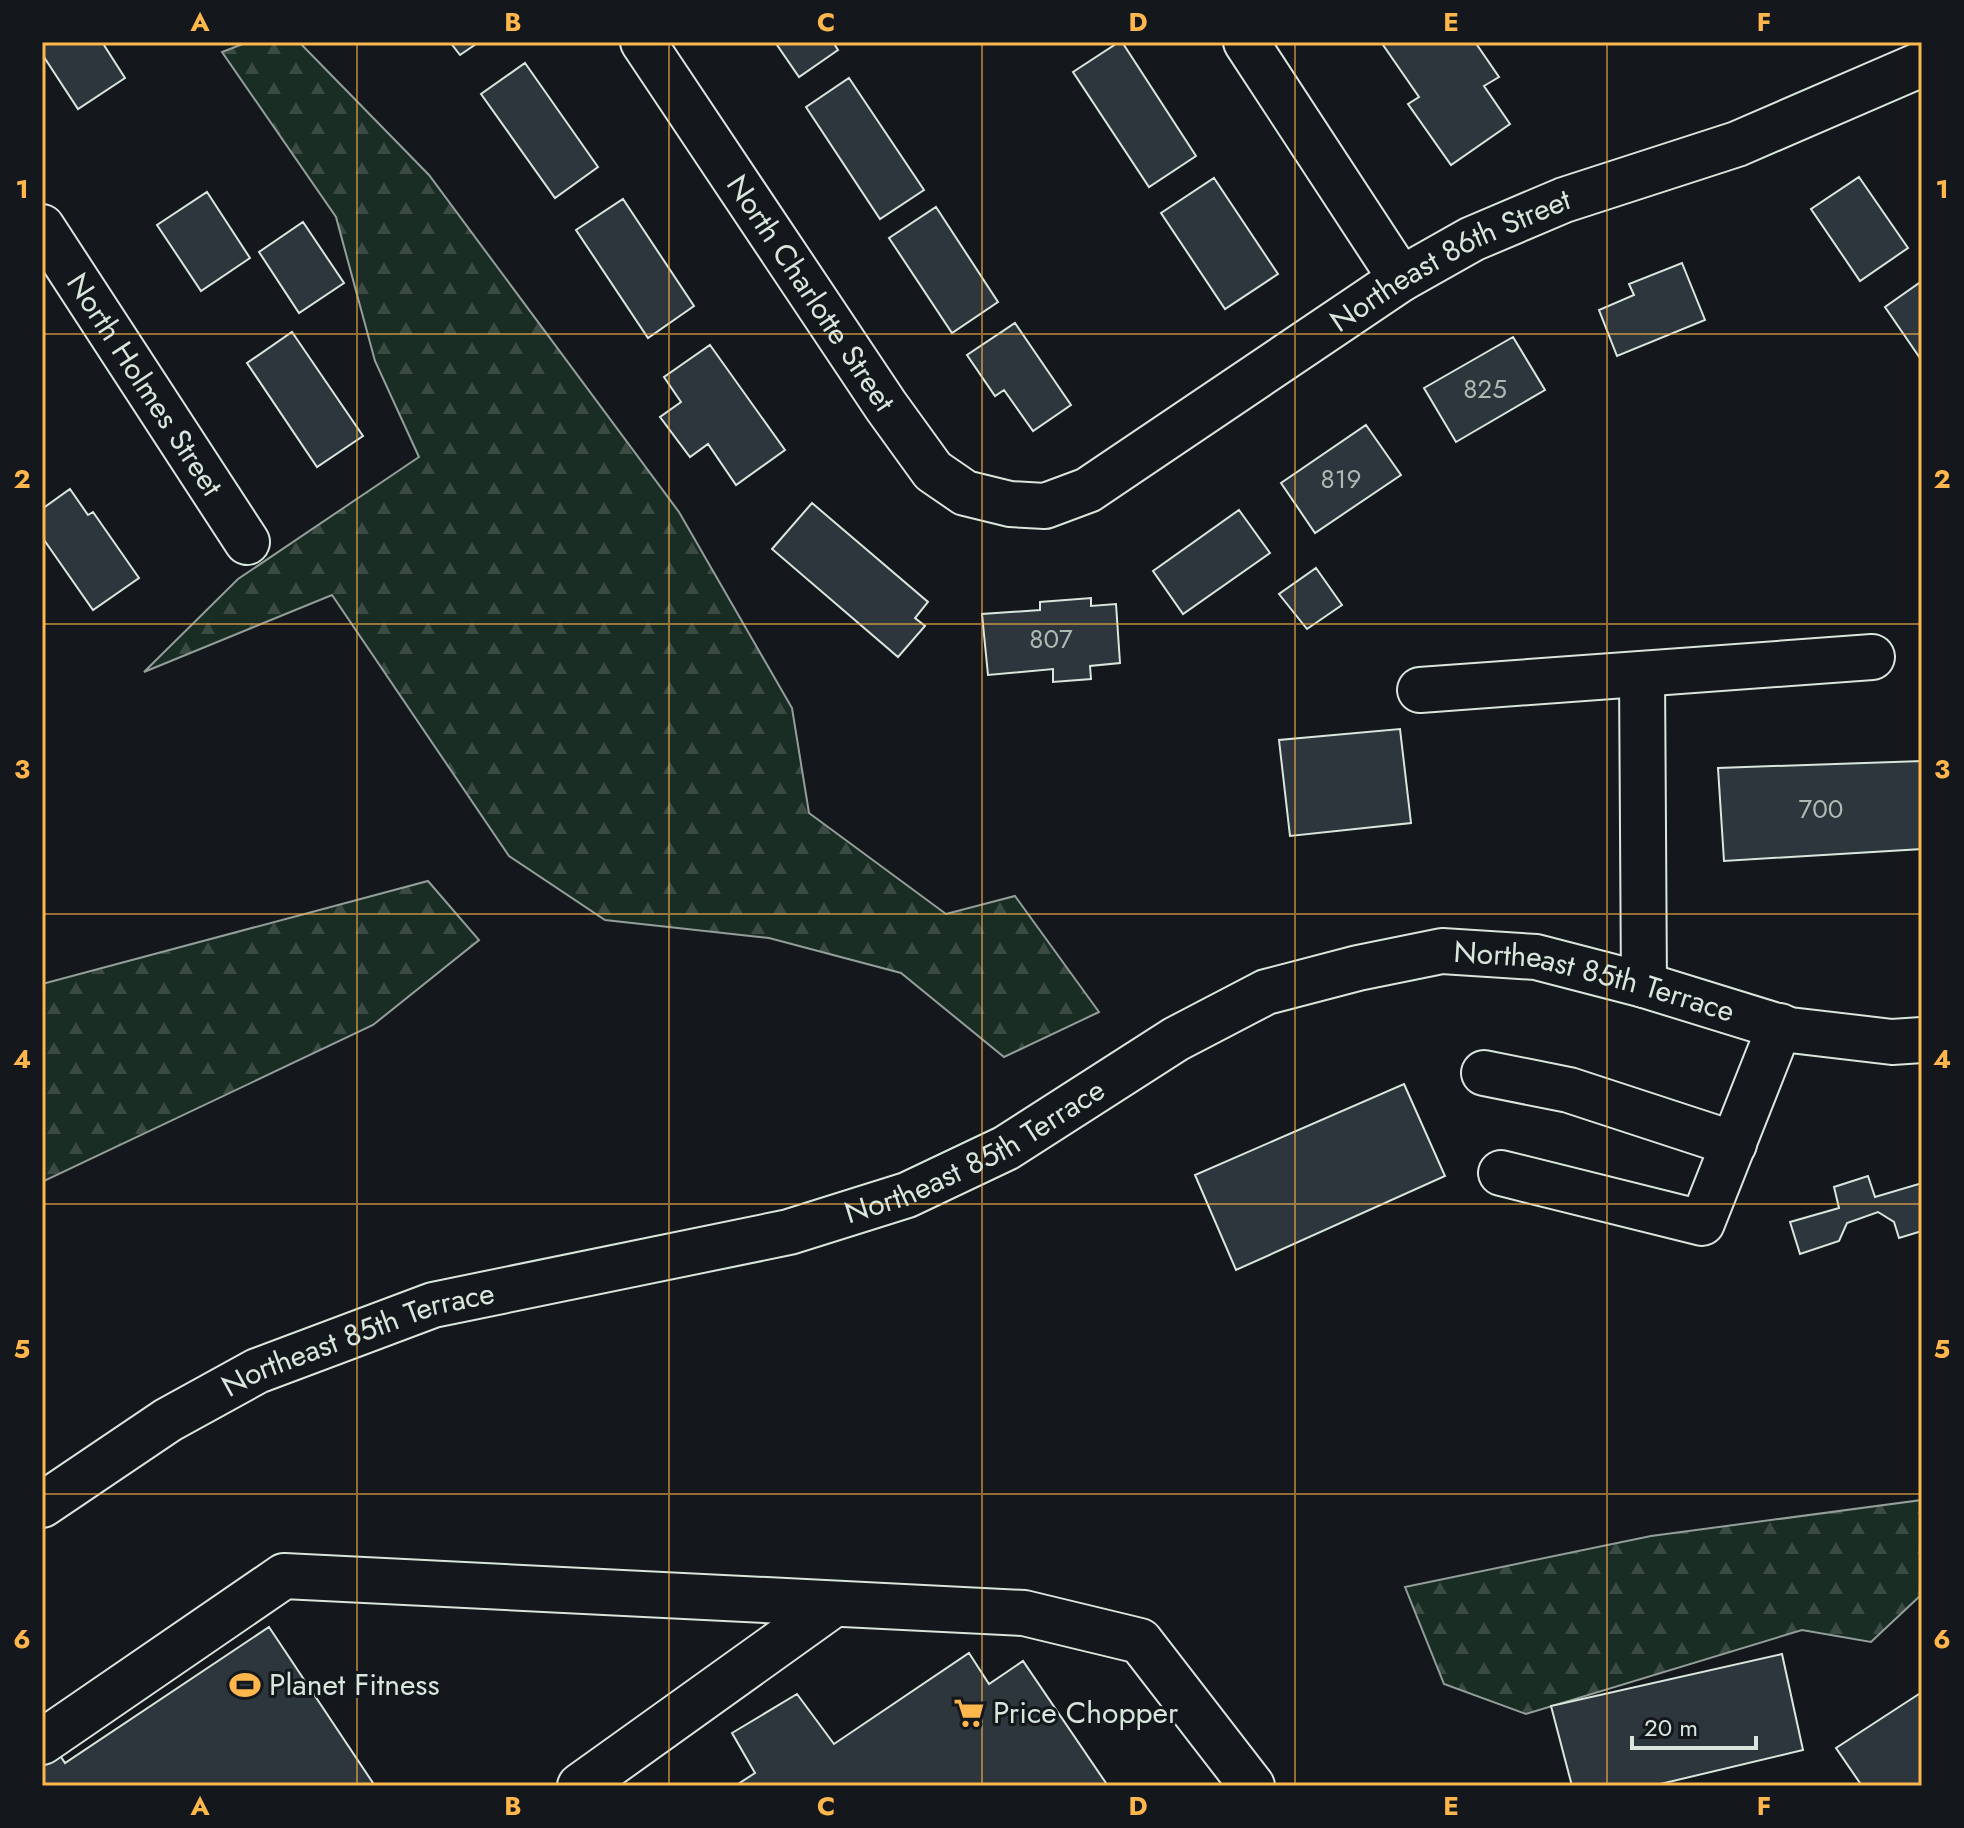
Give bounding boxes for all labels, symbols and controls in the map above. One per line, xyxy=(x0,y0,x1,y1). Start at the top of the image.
text: A xyxy=(189,3,210,41)
text: B xyxy=(504,3,522,41)
text: C xyxy=(817,3,835,41)
text: D xyxy=(1128,3,1148,41)
text: E xyxy=(1443,3,1459,41)
text: F xyxy=(1757,3,1771,41)
street label: North Charlotte Street xyxy=(716,166,906,421)
text: 1 xyxy=(15,170,29,208)
text: 1 xyxy=(1935,170,1949,208)
street label: Northeast 86th Street xyxy=(1321,177,1576,342)
street label: North Holmes Street xyxy=(57,264,234,505)
house number: 825 xyxy=(1463,370,1507,408)
text: 2 xyxy=(13,460,31,498)
house number: 819 xyxy=(1321,460,1361,498)
text: 2 xyxy=(1933,460,1951,498)
house number: 807 xyxy=(1029,620,1073,658)
text: 3 xyxy=(14,750,30,788)
text: 3 xyxy=(1934,750,1950,788)
house number: 700 xyxy=(1799,790,1843,828)
street label: Northeast 85th Terrace xyxy=(1452,930,1740,1033)
text: 4 xyxy=(13,1040,31,1078)
text: 4 xyxy=(1933,1040,1951,1078)
street label: Northeast 85th Terrace xyxy=(839,1068,1113,1234)
street label: Northeast 85th Terrace xyxy=(214,1271,498,1407)
text: 5 xyxy=(14,1330,30,1368)
text: 5 xyxy=(1934,1330,1950,1368)
text: 6 xyxy=(13,1620,31,1658)
text: 6 xyxy=(1933,1620,1951,1658)
place label: Planet Fitness xyxy=(269,1663,440,1706)
sports icon: Planet Fitness xyxy=(228,1668,262,1702)
place label: Price Chopper xyxy=(993,1691,1179,1734)
supermarket icon: Price Chopper xyxy=(952,1696,986,1730)
scale bar xyxy=(1632,1700,1756,1750)
text: 20 m xyxy=(1644,1710,1698,1745)
text: A xyxy=(189,1787,210,1825)
text: B xyxy=(504,1787,522,1825)
text: C xyxy=(817,1787,835,1825)
text: D xyxy=(1128,1787,1148,1825)
text: E xyxy=(1443,1787,1459,1825)
text: F xyxy=(1757,1787,1771,1825)

